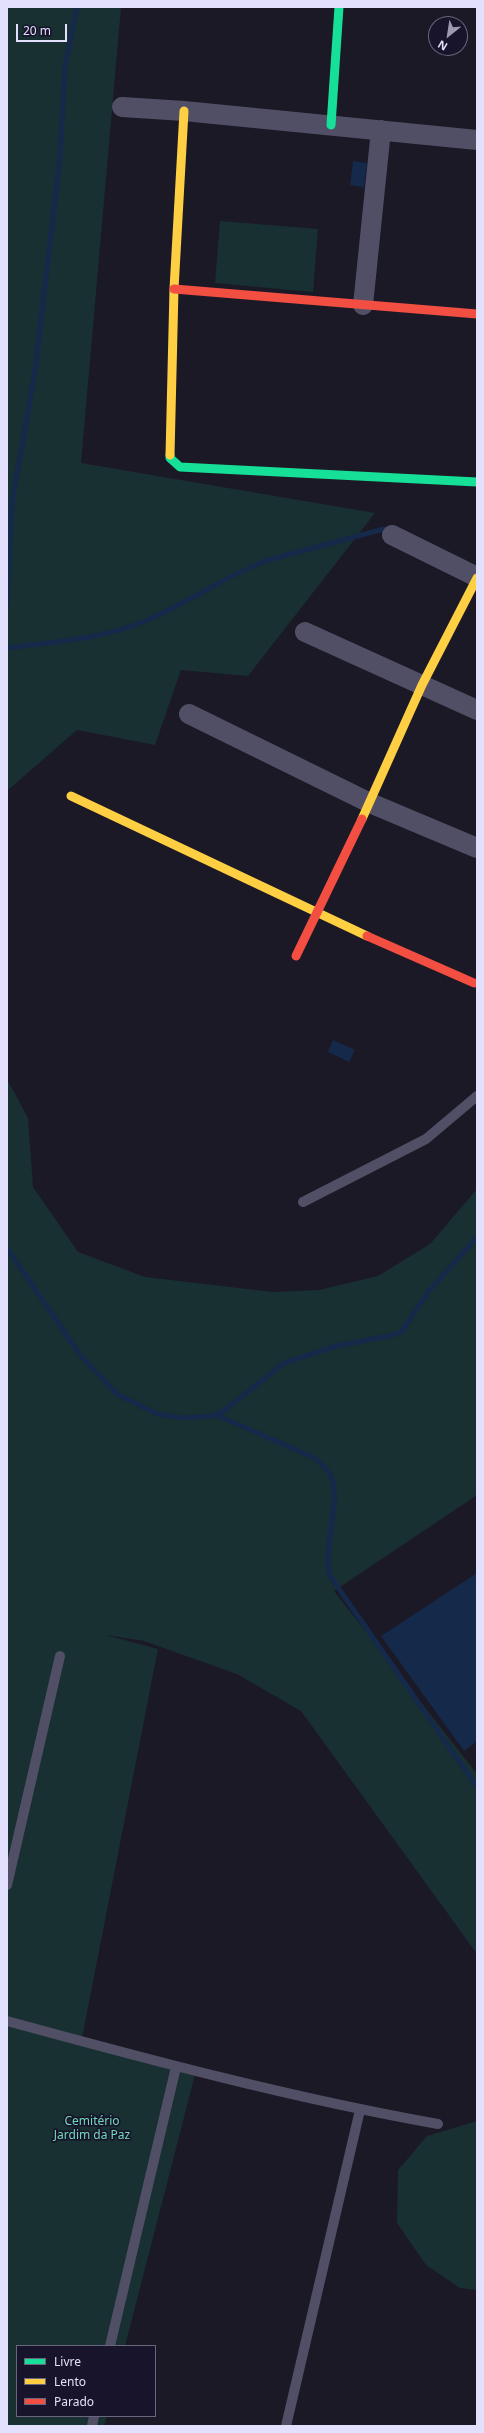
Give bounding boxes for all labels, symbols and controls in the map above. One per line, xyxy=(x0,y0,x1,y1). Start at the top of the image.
scale bar xyxy=(18,16,69,42)
north arrow xyxy=(428,16,468,56)
text: 20 m xyxy=(23,22,51,39)
text: N xyxy=(435,37,450,55)
park label: Cemitério Jardim da Paz xyxy=(54,2115,130,2143)
legend xyxy=(16,2345,156,2417)
text: Livre xyxy=(54,2353,81,2370)
text: Lento xyxy=(54,2373,86,2390)
text: Parado xyxy=(54,2393,94,2410)

